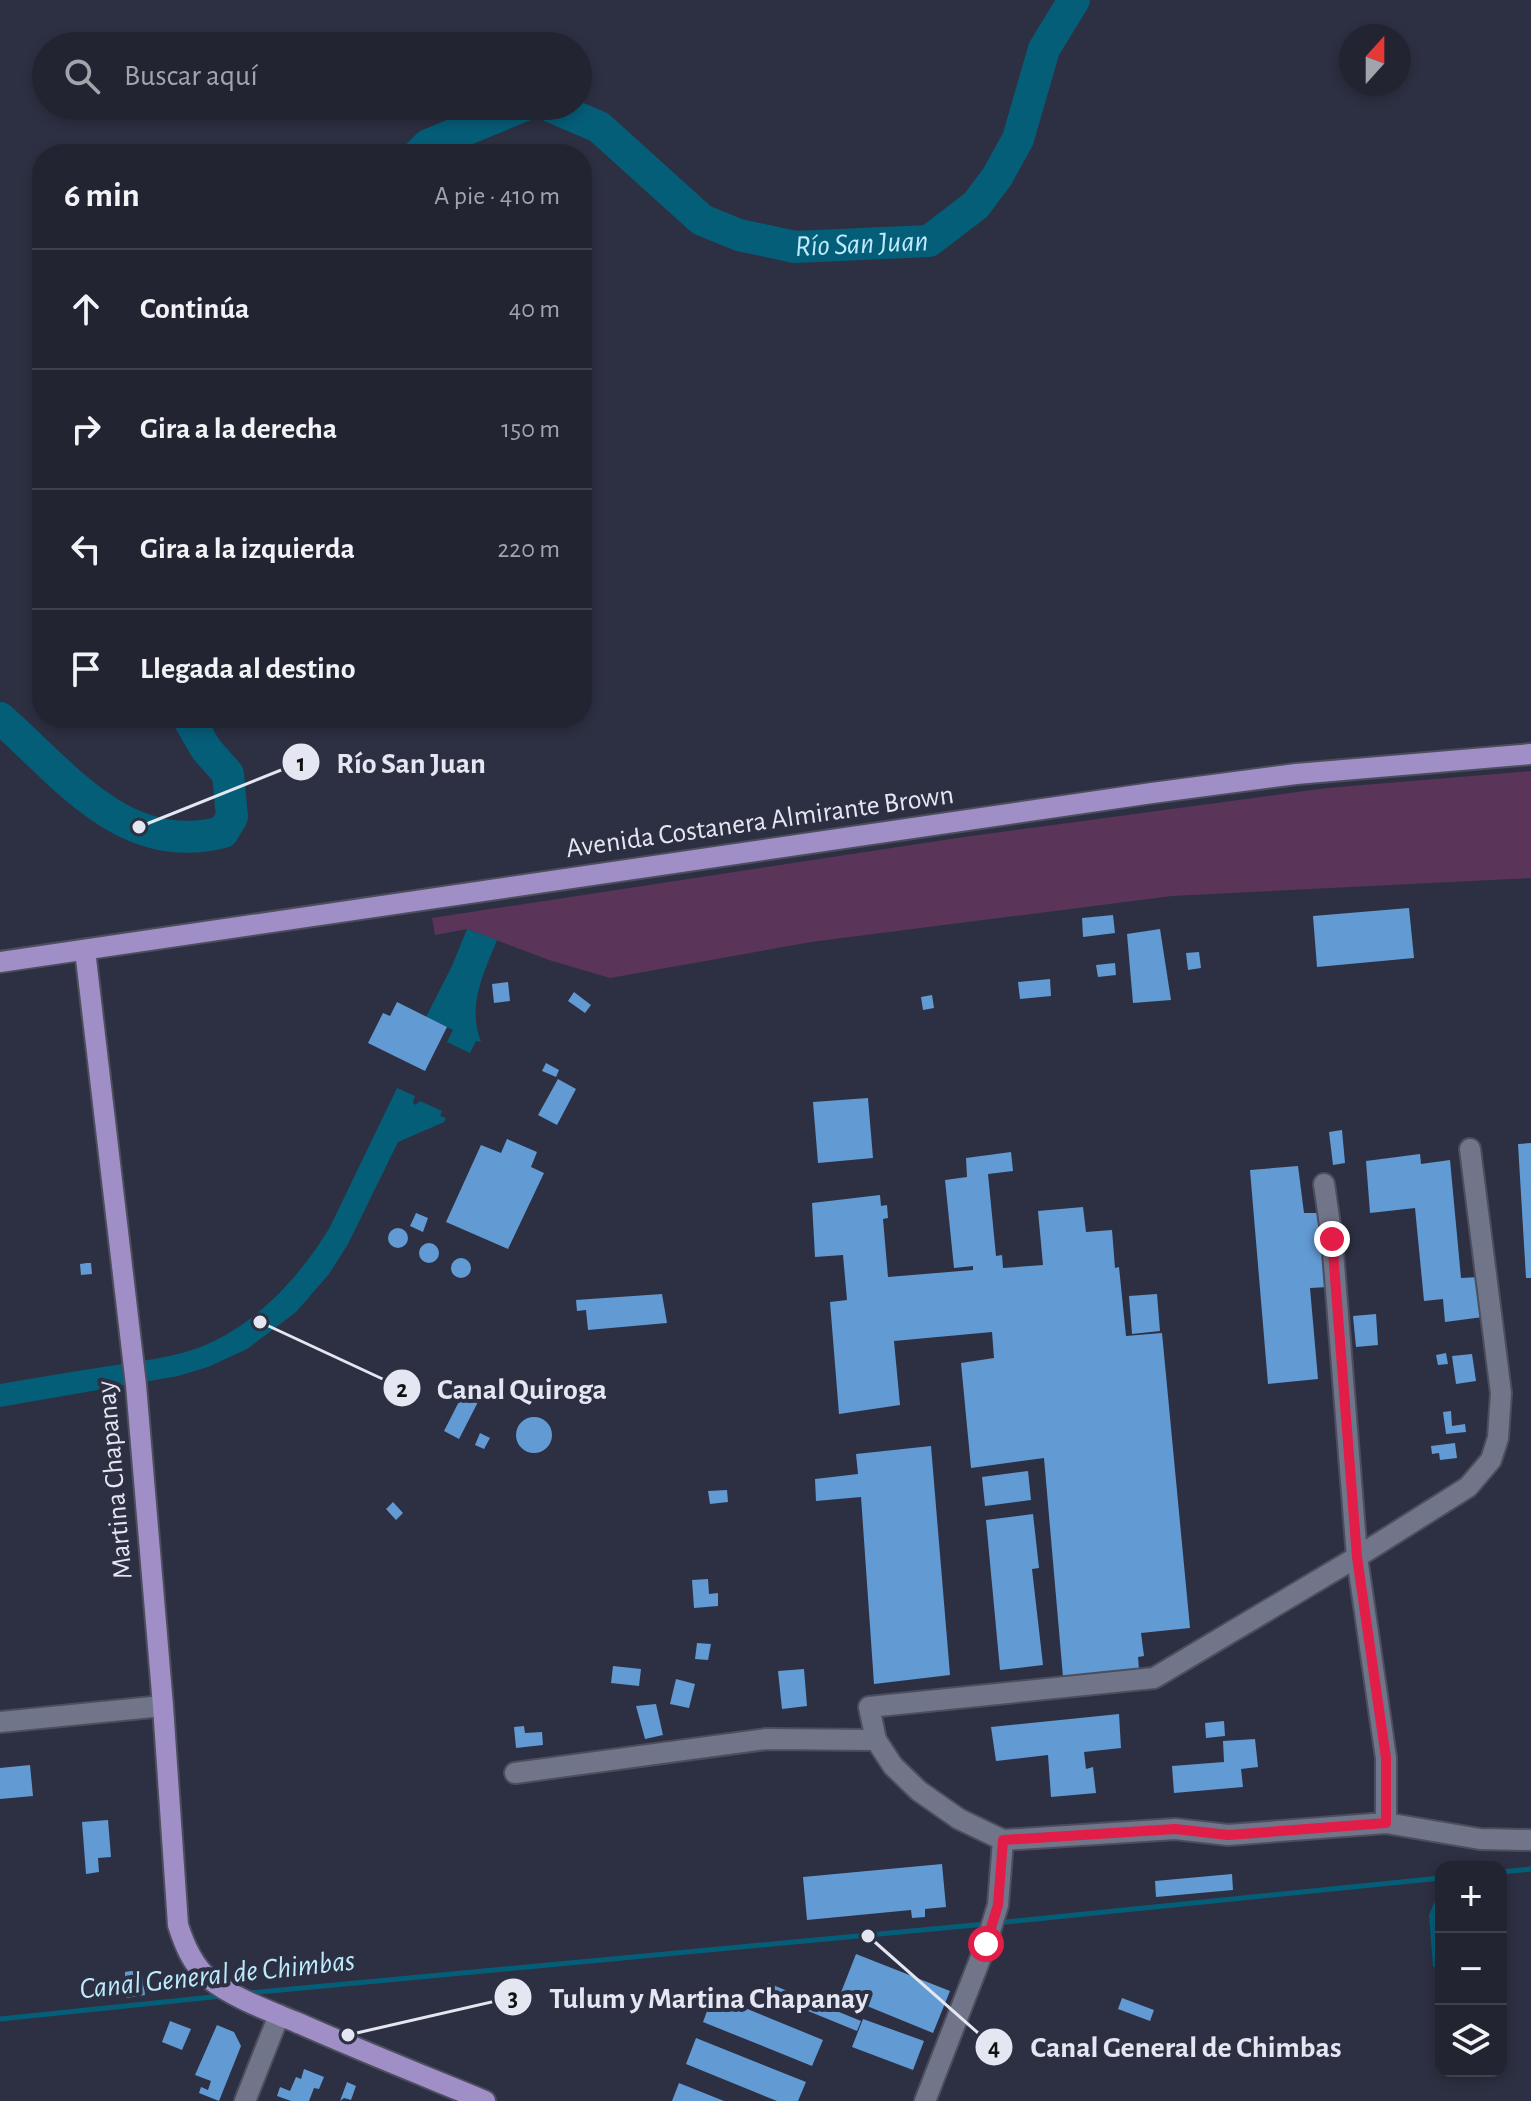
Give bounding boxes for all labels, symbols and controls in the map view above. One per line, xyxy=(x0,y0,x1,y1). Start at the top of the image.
north arrow xyxy=(1339,24,1411,96)
search box xyxy=(32,32,592,120)
icon: search xyxy=(60,54,104,98)
text: Buscar aquí xyxy=(124,61,258,91)
text: 6 min xyxy=(64,179,140,213)
text: A pie · 410 m xyxy=(434,183,560,209)
water label: Río San Juan xyxy=(794,226,929,262)
icon: ahead xyxy=(64,287,108,331)
text: Continúa xyxy=(140,294,249,324)
text: 40 m xyxy=(509,296,560,322)
icon: right xyxy=(64,407,108,451)
text: Gira a la derecha xyxy=(140,414,337,444)
text: 150 m xyxy=(501,416,560,442)
icon: left xyxy=(64,527,108,571)
text: Gira a la izquierda xyxy=(140,534,355,564)
text: 220 m xyxy=(498,536,560,562)
icon: arrive xyxy=(64,647,108,691)
text: Llegada al destino xyxy=(140,654,356,684)
callout: Río San Juan xyxy=(281,735,502,789)
text: Río San Juan xyxy=(336,749,486,779)
text: 1 xyxy=(297,752,305,776)
street label: Avenida Costanera Almirante Brown xyxy=(564,781,956,863)
route end xyxy=(1314,1221,1350,1257)
callout: Canal Quiroga xyxy=(382,1361,623,1415)
text: Canal Quiroga xyxy=(437,1375,607,1405)
text: 2 xyxy=(396,1378,408,1402)
street label: Martina Chapanay xyxy=(92,1380,138,1580)
map controls xyxy=(1435,1861,1507,2077)
button: + xyxy=(1435,1861,1507,1933)
route start xyxy=(968,1926,1004,1962)
button: − xyxy=(1435,1933,1507,2005)
water label: Canal General de Chimbas xyxy=(78,1946,357,2004)
callout: Tulum y Martina Chapanay xyxy=(493,1970,884,2024)
text: Tulum y Martina Chapanay xyxy=(549,1984,869,2014)
text: 3 xyxy=(508,1987,518,2011)
button: layers xyxy=(1435,2005,1507,2077)
callout: Canal General de Chimbas xyxy=(974,2020,1357,2074)
text: Canal General de Chimbas xyxy=(1031,2033,1341,2063)
text: 4 xyxy=(988,2036,1000,2060)

